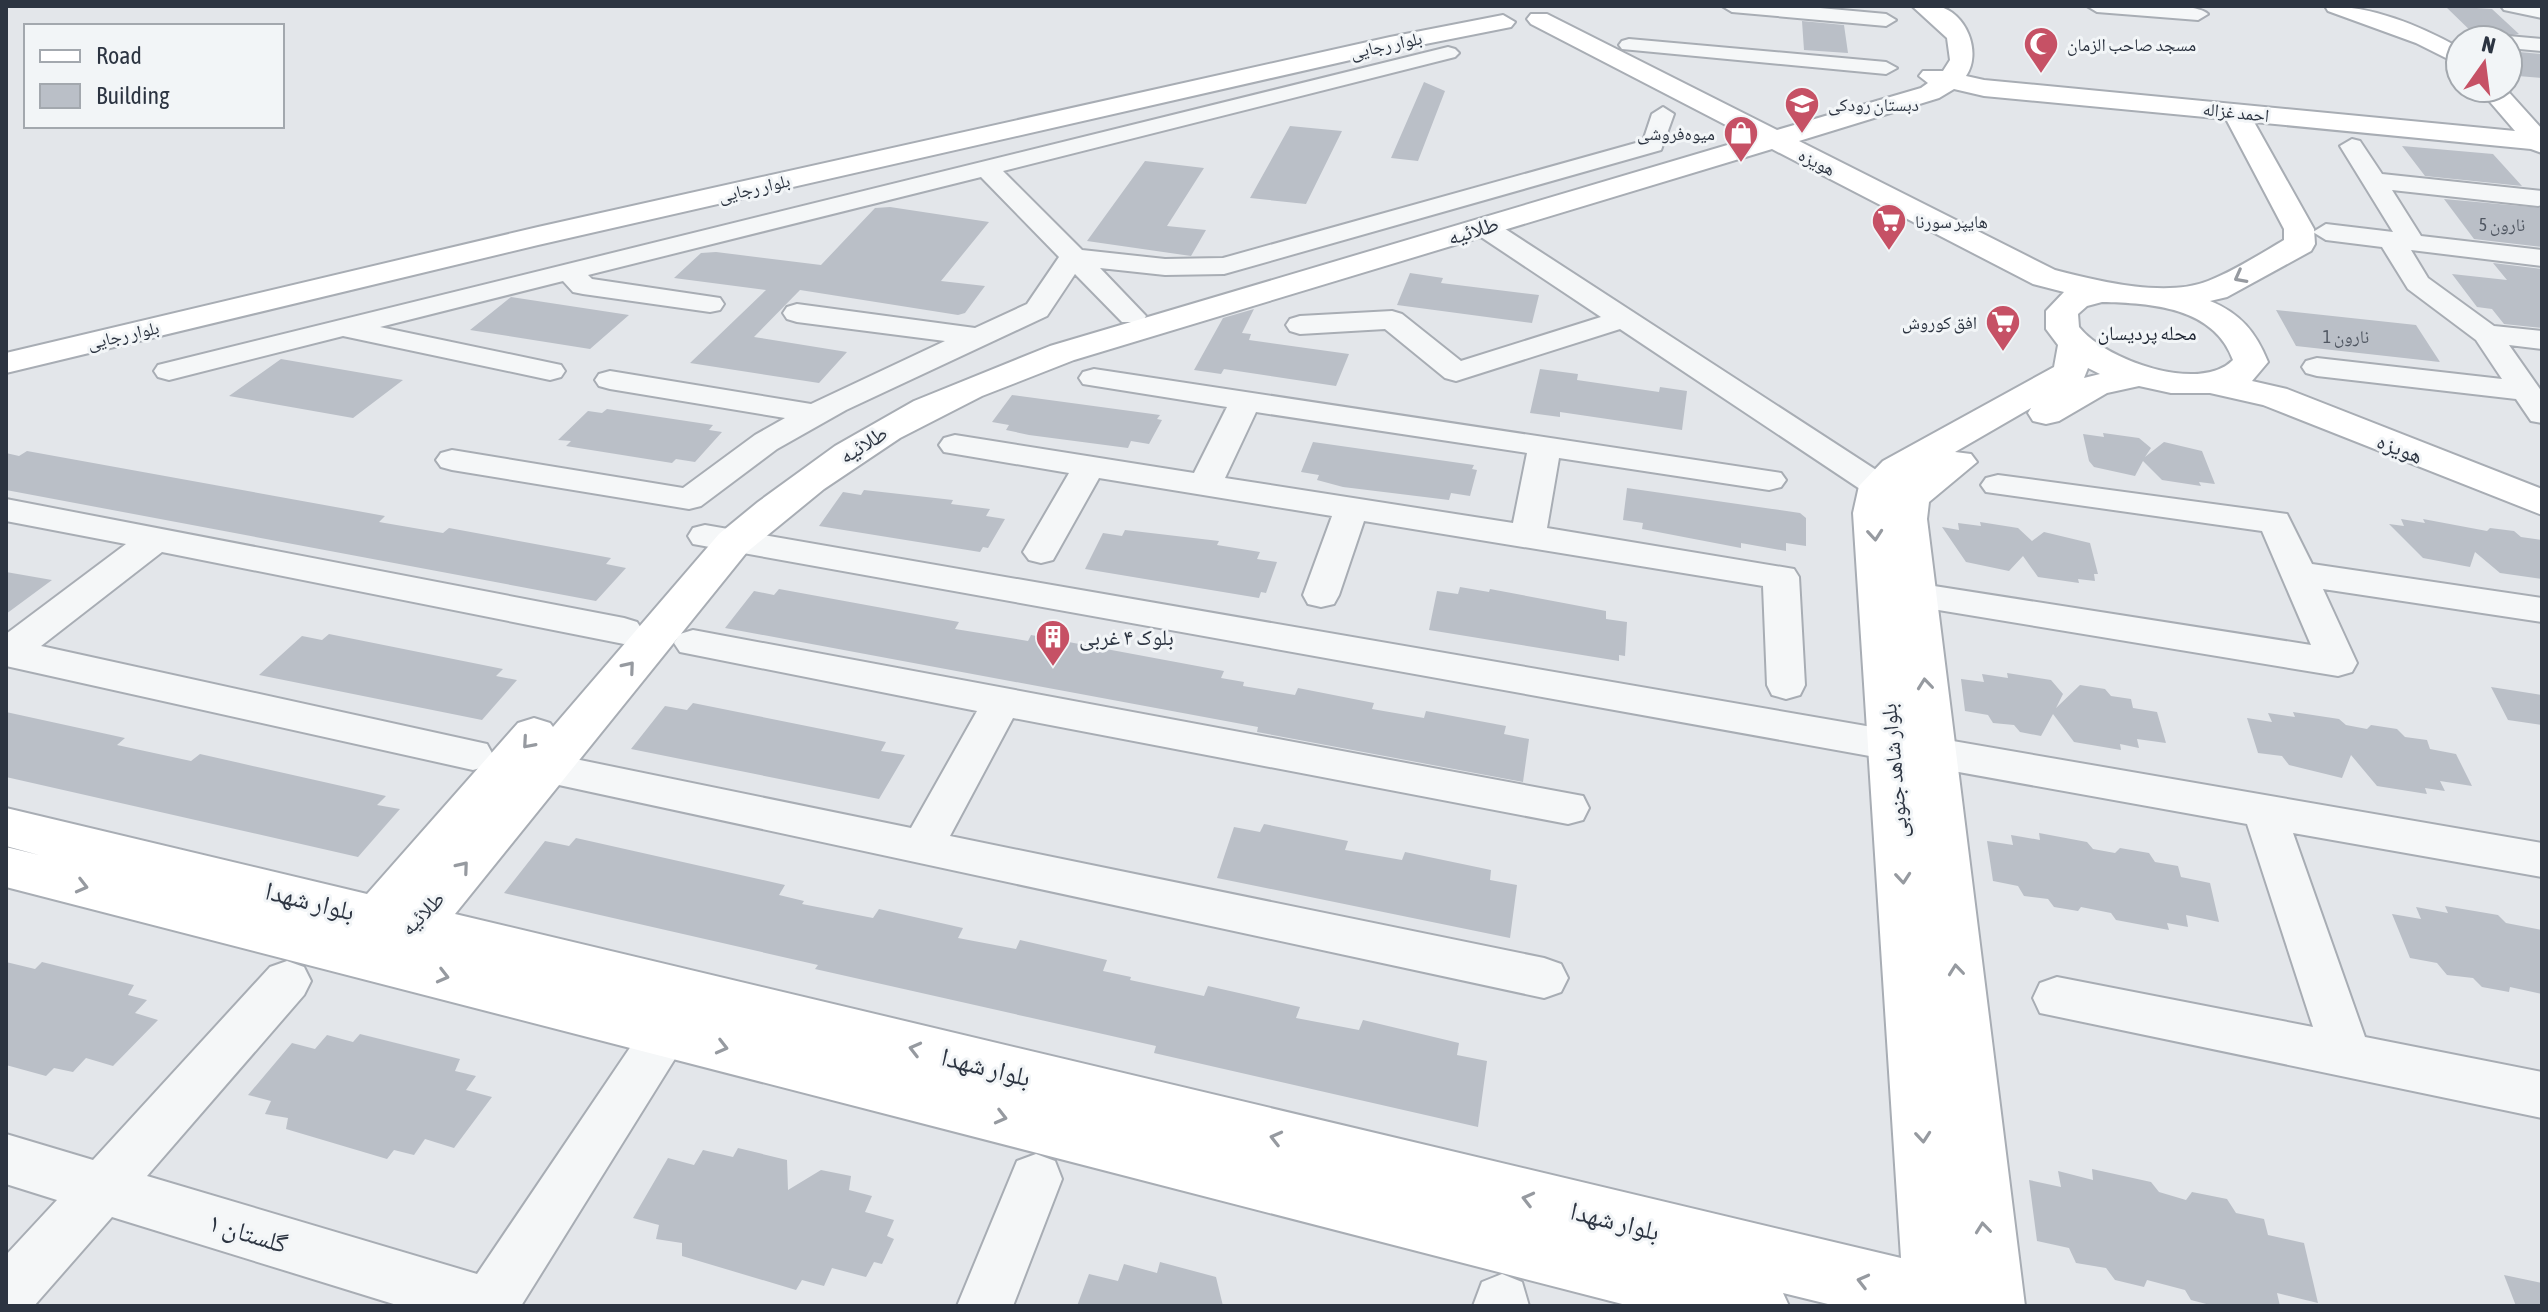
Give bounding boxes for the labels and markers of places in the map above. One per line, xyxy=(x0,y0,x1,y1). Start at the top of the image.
mosque icon: مسجد صاحب الزمان xyxy=(2022,25,2060,75)
place label: مسجد صاحب الزمان xyxy=(2067,34,2196,56)
school or university icon: دبستان رودکی xyxy=(1783,85,1821,135)
place label: دبستان رودکی xyxy=(1828,94,1919,116)
shop icon: میوه‌فروشی xyxy=(1722,114,1760,164)
place label: میوه‌فروشی xyxy=(1637,123,1715,145)
supermarket icon: هایپر سورنا xyxy=(1870,202,1908,252)
place label: هایپر سورنا xyxy=(1915,211,1988,233)
supermarket icon: افق کوروش xyxy=(1984,303,2022,353)
place label: افق کوروش xyxy=(1902,312,1977,334)
building icon: بلوک ۴ غربی xyxy=(1034,618,1072,668)
place label: بلوک ۴ غربی xyxy=(1079,624,1174,651)

